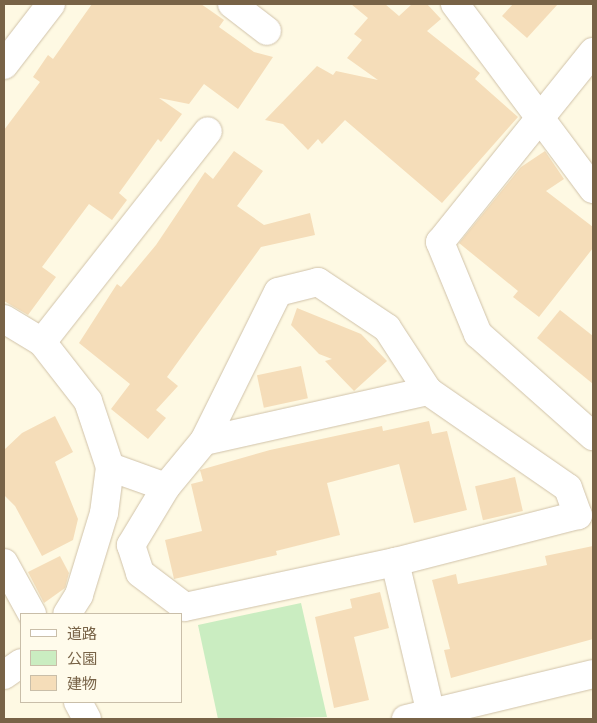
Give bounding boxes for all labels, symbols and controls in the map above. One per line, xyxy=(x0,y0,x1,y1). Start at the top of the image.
legend xyxy=(20,613,182,703)
text: 道路 xyxy=(67,625,97,642)
text: 公園 xyxy=(67,650,97,667)
text: 建物 xyxy=(67,675,97,692)

